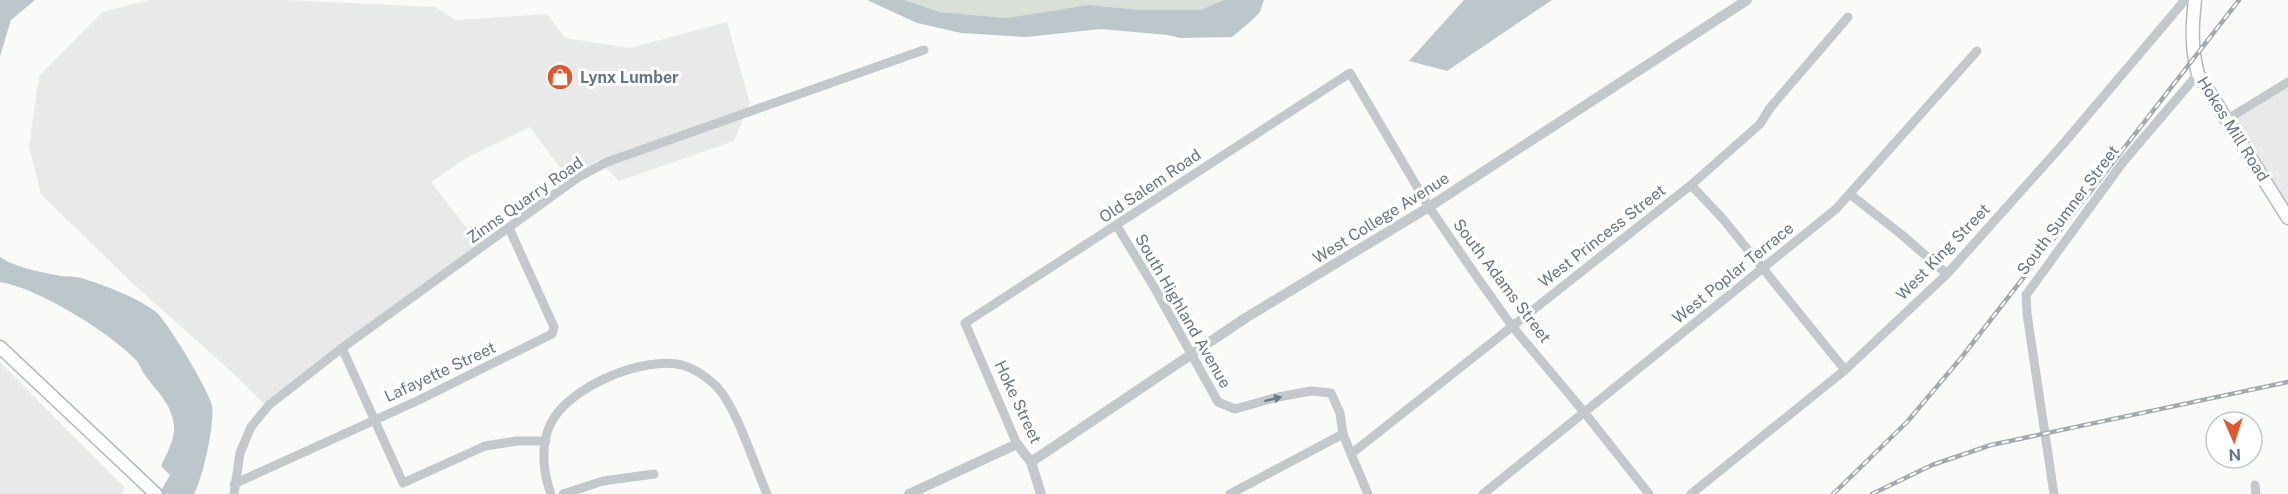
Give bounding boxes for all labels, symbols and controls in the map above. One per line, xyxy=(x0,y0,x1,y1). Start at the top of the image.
shop icon: Lynx Lumber xyxy=(545,62,575,92)
place label: Lynx Lumber xyxy=(580,68,679,87)
street label: Hokes Mill Road xyxy=(2193,73,2273,185)
street label: South Sumner Street xyxy=(2013,141,2123,279)
street label: Old Salem Road xyxy=(1096,145,1204,227)
street label: Zinns Quarry Road xyxy=(463,153,587,247)
street label: West College Avenue xyxy=(1309,168,1453,268)
street label: West Princess Street xyxy=(1535,181,1669,291)
street label: West King Street xyxy=(1892,200,1994,304)
street label: South Adams Street xyxy=(1449,215,1555,347)
street label: West Poplar Terrace xyxy=(1669,218,1797,328)
street label: South Highland Avenue xyxy=(1131,230,1235,392)
street label: Lafayette Street xyxy=(381,338,499,406)
street label: Hoke Street xyxy=(991,357,1045,447)
one-way arrow xyxy=(1264,393,1282,403)
north arrow xyxy=(2204,410,2264,470)
text: N xyxy=(2228,445,2242,464)

